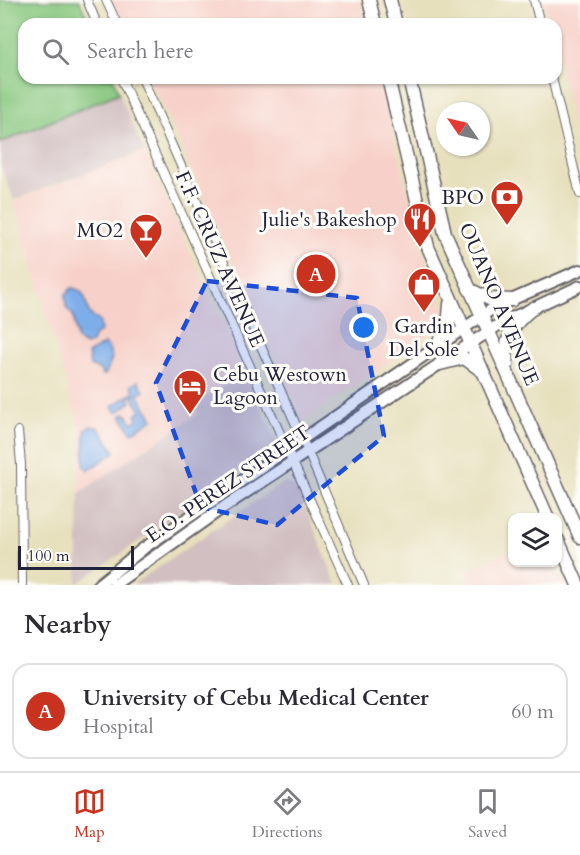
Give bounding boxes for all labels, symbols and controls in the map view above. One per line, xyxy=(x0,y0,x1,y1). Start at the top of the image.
search box xyxy=(18,18,562,84)
icon: search xyxy=(39,35,72,68)
text: Search here xyxy=(87,36,194,66)
north arrow xyxy=(436,102,490,156)
street label: F.F. CRUZ AVENUE xyxy=(169,167,271,351)
bank icon: BPO xyxy=(489,179,525,226)
place label: BPO xyxy=(441,184,484,211)
restaurant icon: Julie's Bakeshop xyxy=(402,201,438,248)
place label: Julie's Bakeshop xyxy=(259,206,397,233)
bar icon: MO2 xyxy=(128,212,164,259)
place label: MO2 xyxy=(77,217,123,244)
street label: OUANO AVENUE xyxy=(452,218,546,390)
pin: A xyxy=(296,252,336,296)
shop icon: Gardin Del Sole xyxy=(406,266,442,313)
your location xyxy=(349,313,378,342)
place label: Gardin Del Sole xyxy=(389,313,459,363)
place label: Cebu Westown Lagoon xyxy=(213,361,347,411)
hotel icon: Cebu Westown Lagoon xyxy=(172,368,208,415)
street label: E.O. PEREZ STREET xyxy=(140,419,316,549)
map controls xyxy=(508,513,562,567)
button: layers xyxy=(508,513,562,567)
scale bar xyxy=(18,543,134,570)
text: 100 m xyxy=(27,545,69,567)
text: Nearby xyxy=(24,607,112,642)
text: University of Cebu Medical Center xyxy=(83,683,429,713)
text: A xyxy=(38,698,53,725)
text: 60 m xyxy=(511,698,554,725)
text: Hospital xyxy=(83,713,154,740)
tab: Map xyxy=(73,785,106,843)
tab: Directions xyxy=(252,785,322,843)
tab: Saved xyxy=(468,785,507,843)

